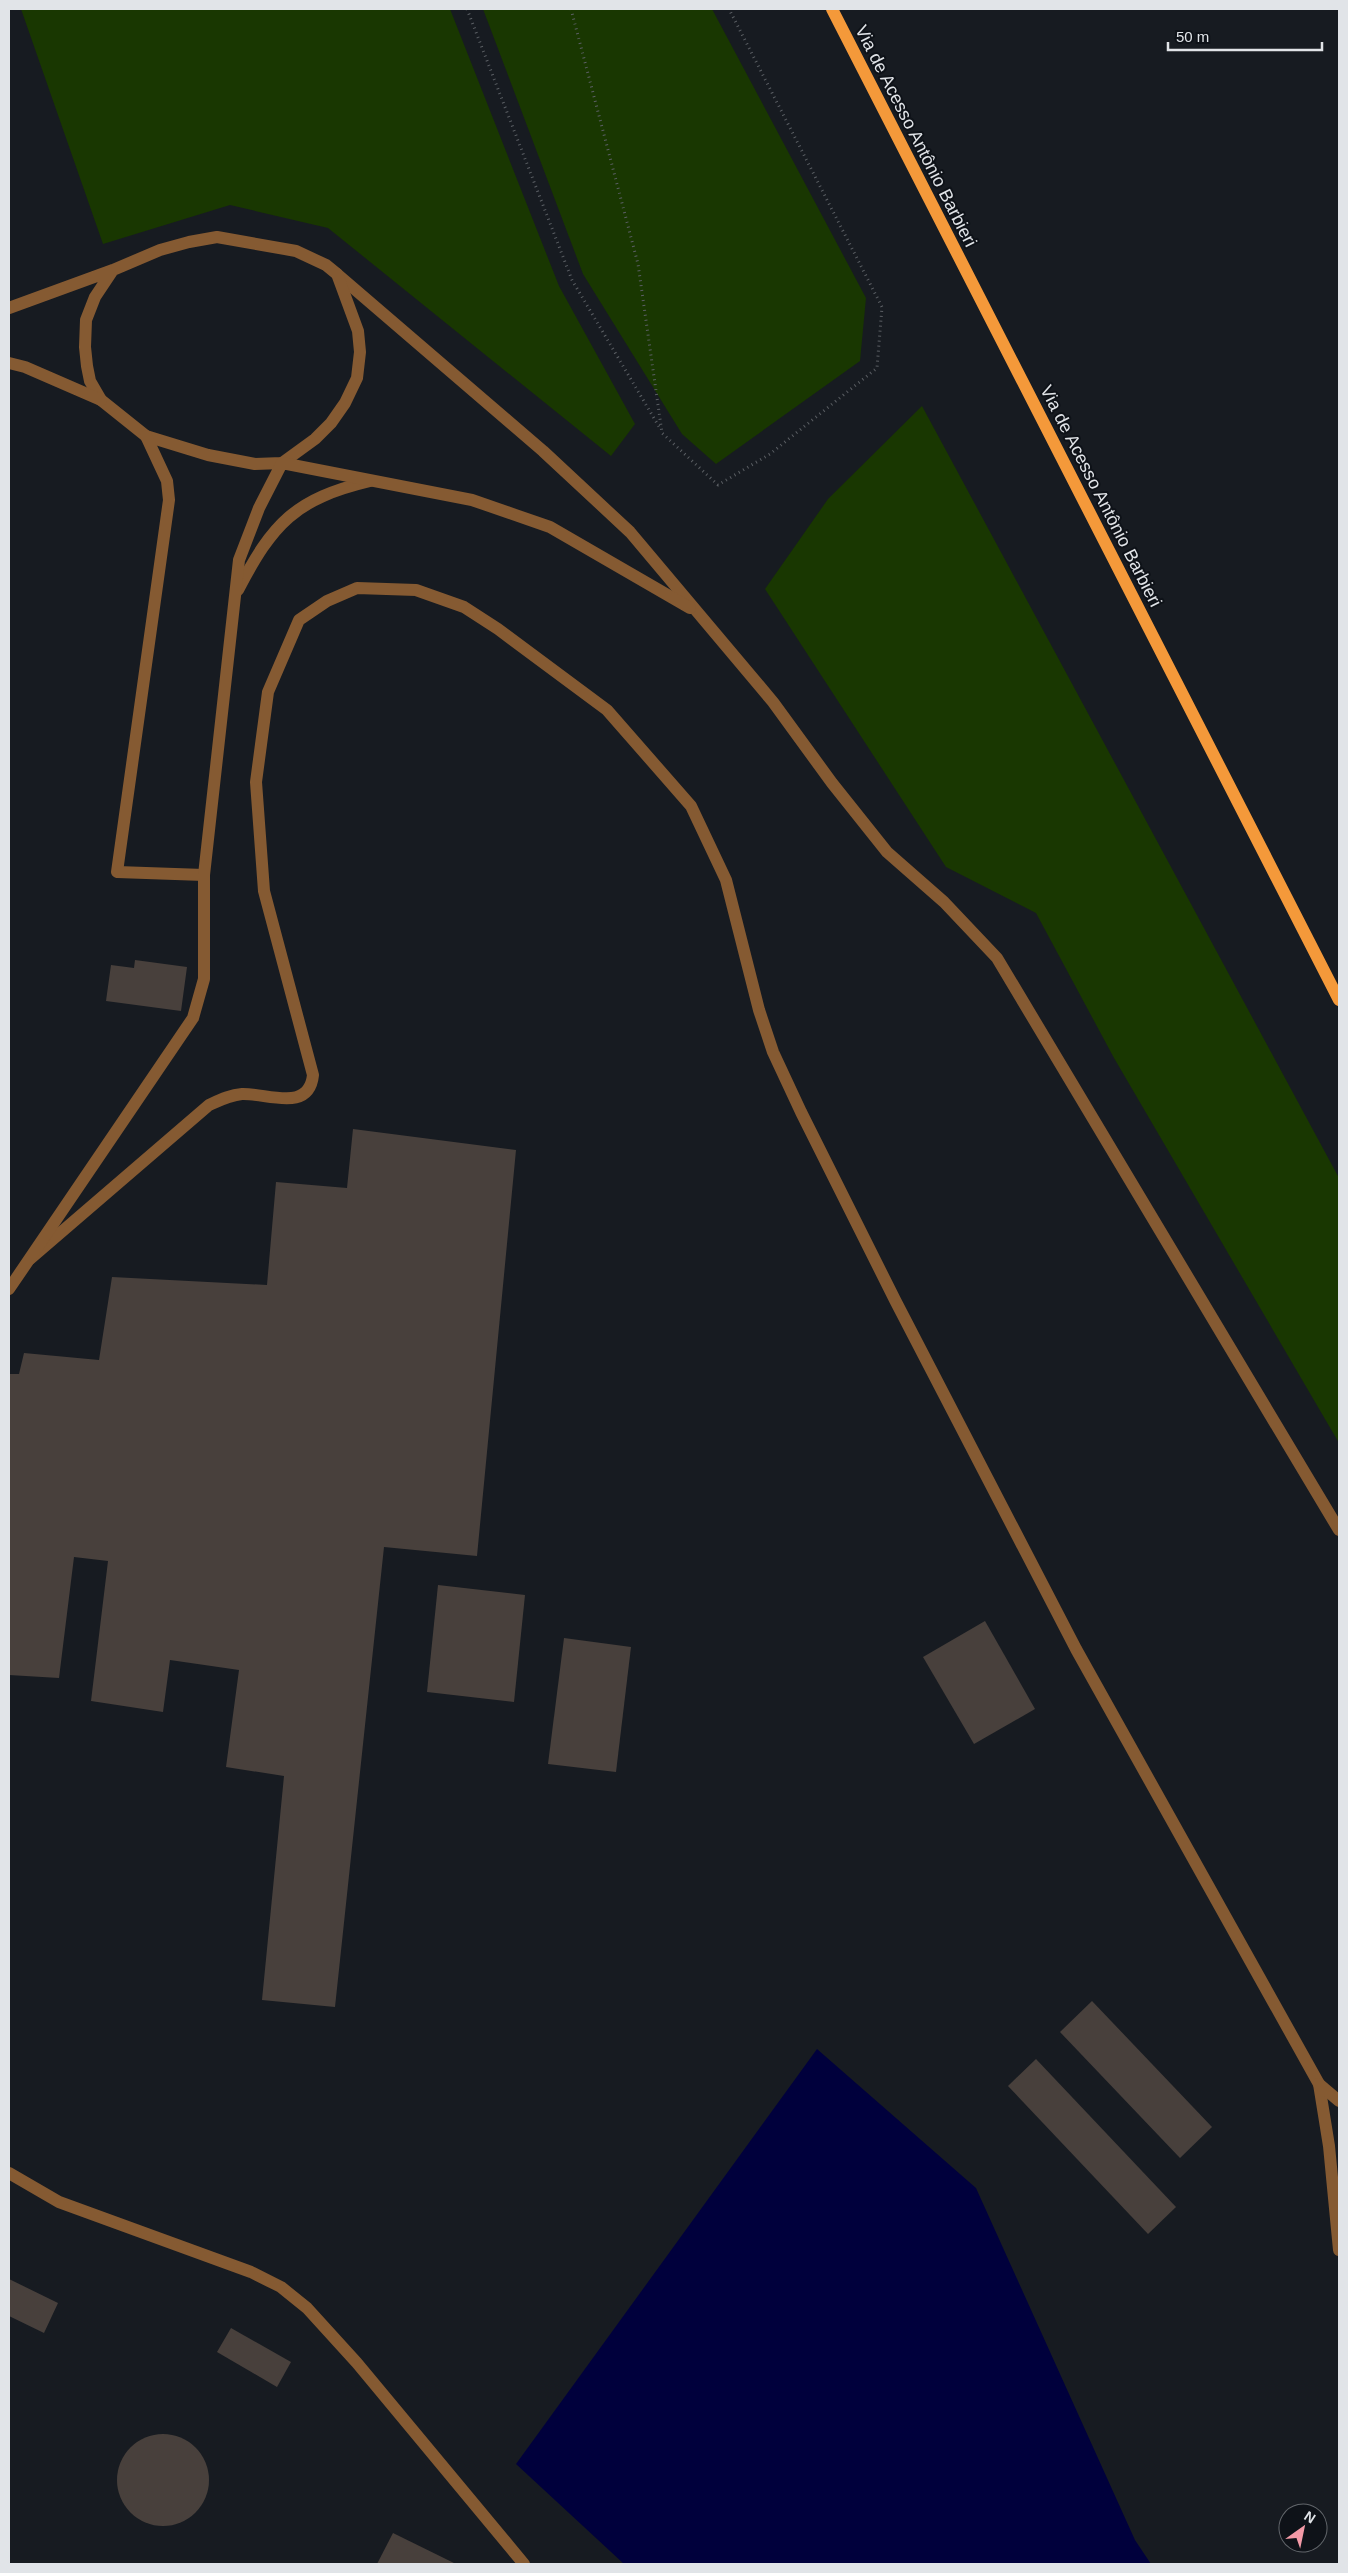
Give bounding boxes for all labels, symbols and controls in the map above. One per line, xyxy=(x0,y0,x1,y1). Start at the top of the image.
scale bar xyxy=(1168,20,1322,52)
street label: Via de Acesso Antônio Barbieri xyxy=(851,22,981,250)
text: 50 m xyxy=(1176,28,1209,45)
street label: Via de Acesso Antônio Barbieri xyxy=(1036,382,1166,610)
north arrow xyxy=(1278,2503,1328,2553)
text: N xyxy=(1301,2508,1319,2527)

